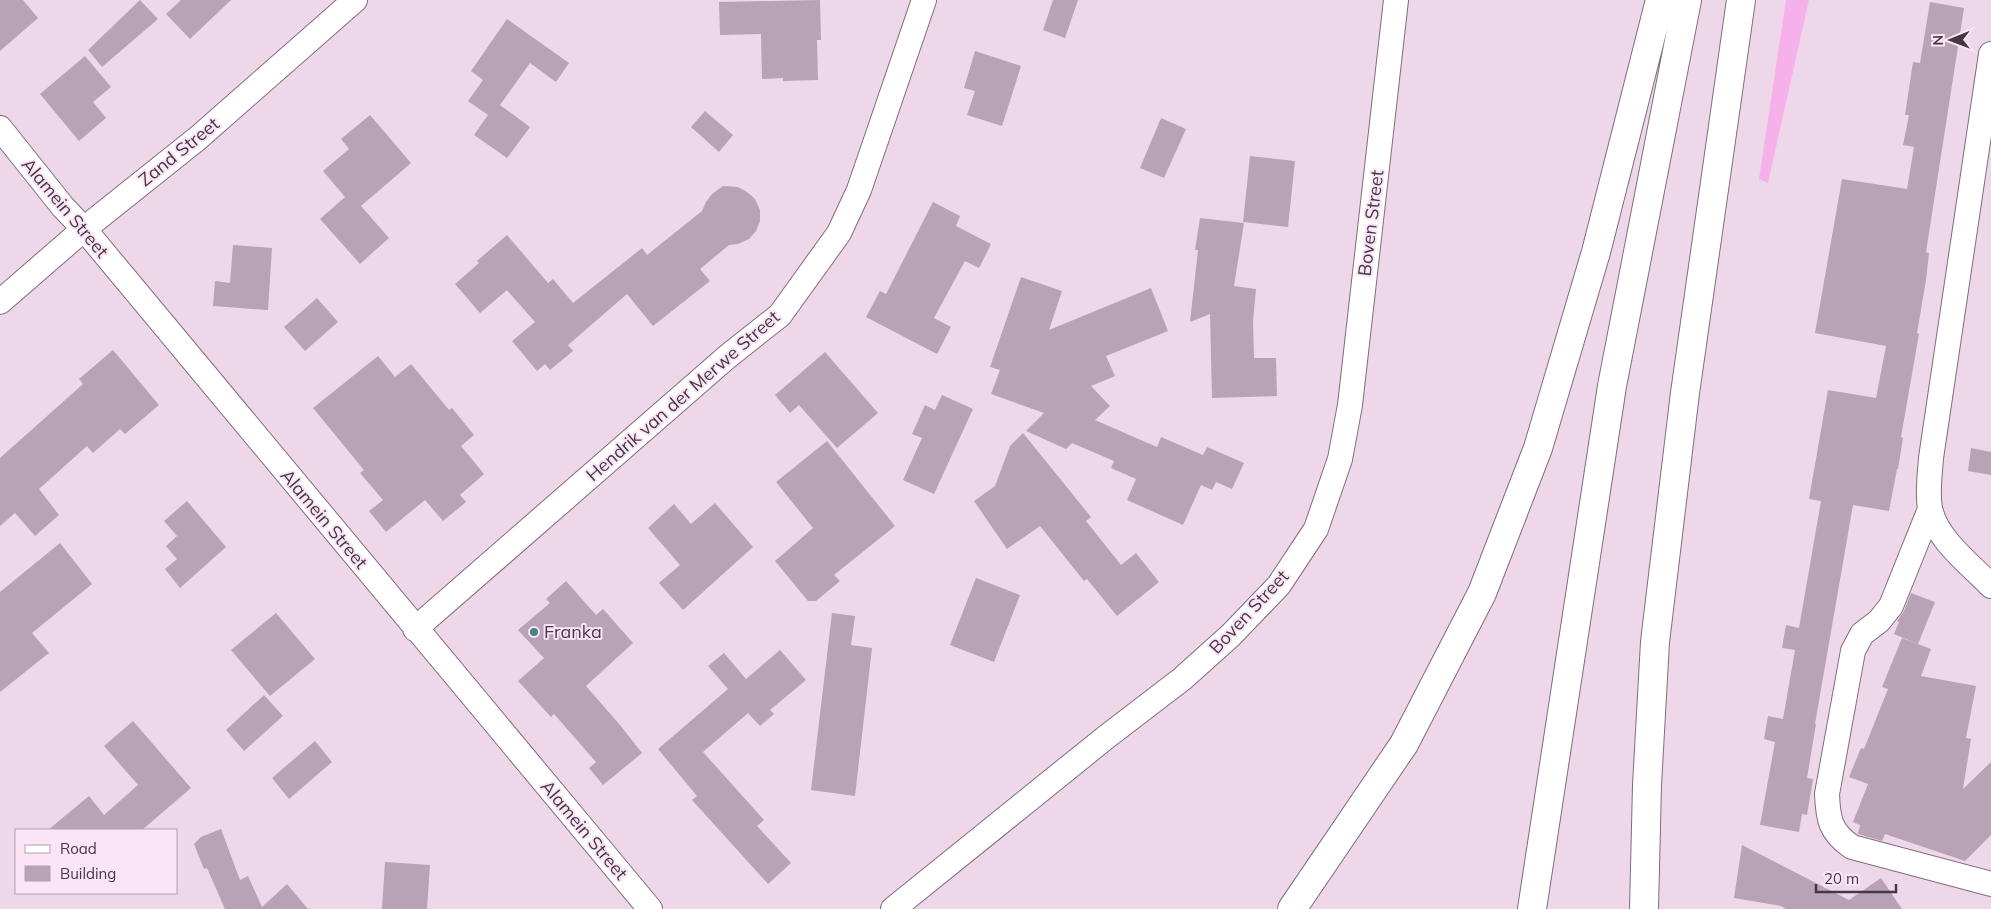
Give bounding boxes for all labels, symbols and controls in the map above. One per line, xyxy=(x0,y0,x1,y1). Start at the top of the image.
north arrow xyxy=(1926,15,1976,65)
text: N xyxy=(1929,35,1947,46)
street label: Zand Street xyxy=(134,112,224,191)
street label: Alamein Street xyxy=(17,153,114,262)
street label: Boven Street xyxy=(1353,169,1388,277)
street label: Hendrik van der Merwe Street xyxy=(581,305,784,486)
street label: Alamein Street xyxy=(276,464,373,573)
street label: Boven Street xyxy=(1204,565,1293,658)
place label: Franka xyxy=(544,620,602,643)
marker: Franka xyxy=(528,626,540,638)
street label: Alamein Street xyxy=(536,775,633,884)
legend xyxy=(15,829,178,894)
text: Road xyxy=(60,839,97,858)
scale bar xyxy=(1816,862,1896,894)
text: Building xyxy=(60,864,116,883)
text: 20 m xyxy=(1824,869,1859,888)

